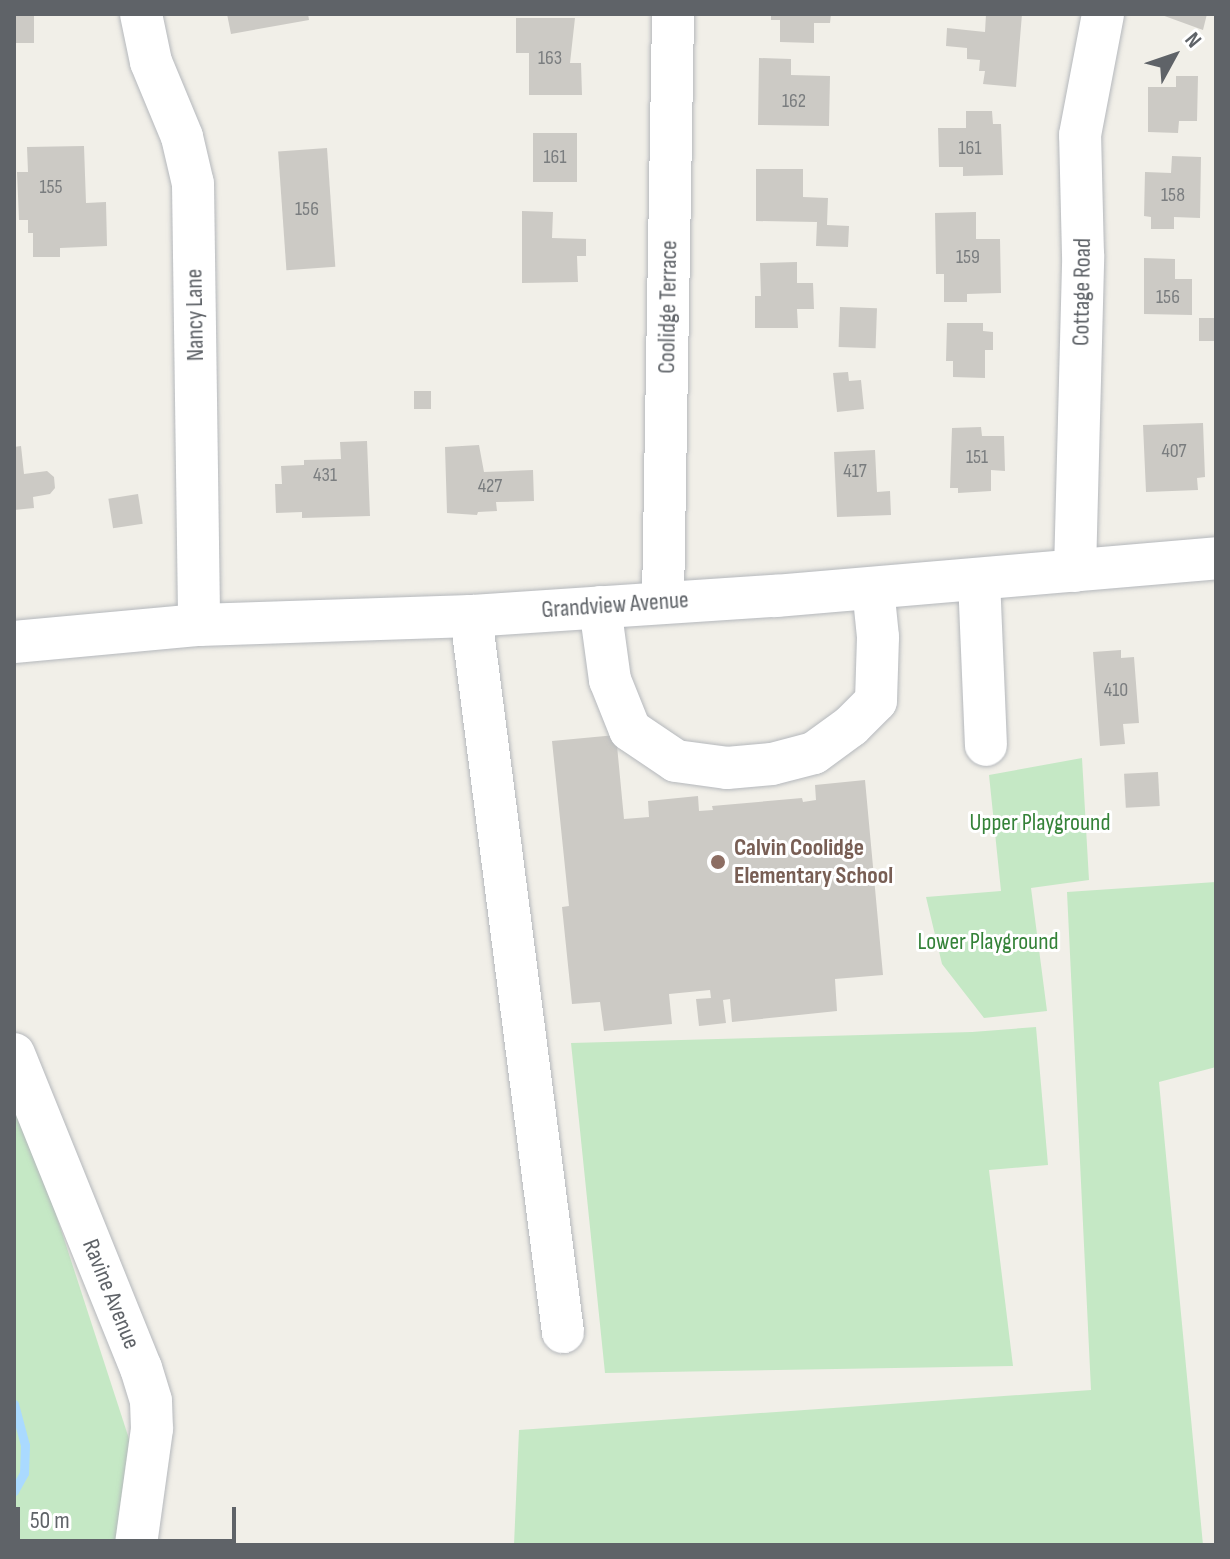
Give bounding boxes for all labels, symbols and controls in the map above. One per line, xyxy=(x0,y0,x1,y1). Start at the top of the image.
north arrow xyxy=(1134,16,1214,96)
text: N xyxy=(1179,27,1207,53)
house number: 163 xyxy=(538,46,562,70)
house number: 162 xyxy=(782,89,806,113)
house number: 161 xyxy=(959,136,981,160)
house number: 161 xyxy=(544,145,566,169)
house number: 155 xyxy=(39,175,63,199)
house number: 158 xyxy=(1161,183,1185,207)
house number: 156 xyxy=(295,197,319,221)
street label: Cottage Road xyxy=(1067,238,1097,346)
street label: Coolidge Terrace xyxy=(652,240,684,374)
house number: 159 xyxy=(956,245,980,269)
street label: Nancy Lane xyxy=(180,269,210,361)
house number: 156 xyxy=(1156,285,1180,309)
house number: 407 xyxy=(1161,439,1187,463)
house number: 151 xyxy=(966,445,988,469)
house number: 417 xyxy=(843,459,867,483)
house number: 431 xyxy=(313,463,337,487)
house number: 427 xyxy=(478,474,502,498)
street label: Grandview Avenue xyxy=(541,585,689,625)
house number: 410 xyxy=(1104,678,1128,702)
park label: Upper Playground xyxy=(970,809,1110,837)
place label: Calvin Coolidge Elementary School xyxy=(734,834,893,890)
marker: Calvin Coolidge Elementary School xyxy=(709,853,727,871)
park label: Lower Playground xyxy=(918,928,1058,956)
street label: Ravine Avenue xyxy=(76,1235,146,1353)
scale bar xyxy=(20,1491,240,1541)
text: 50 m xyxy=(30,1506,70,1535)

